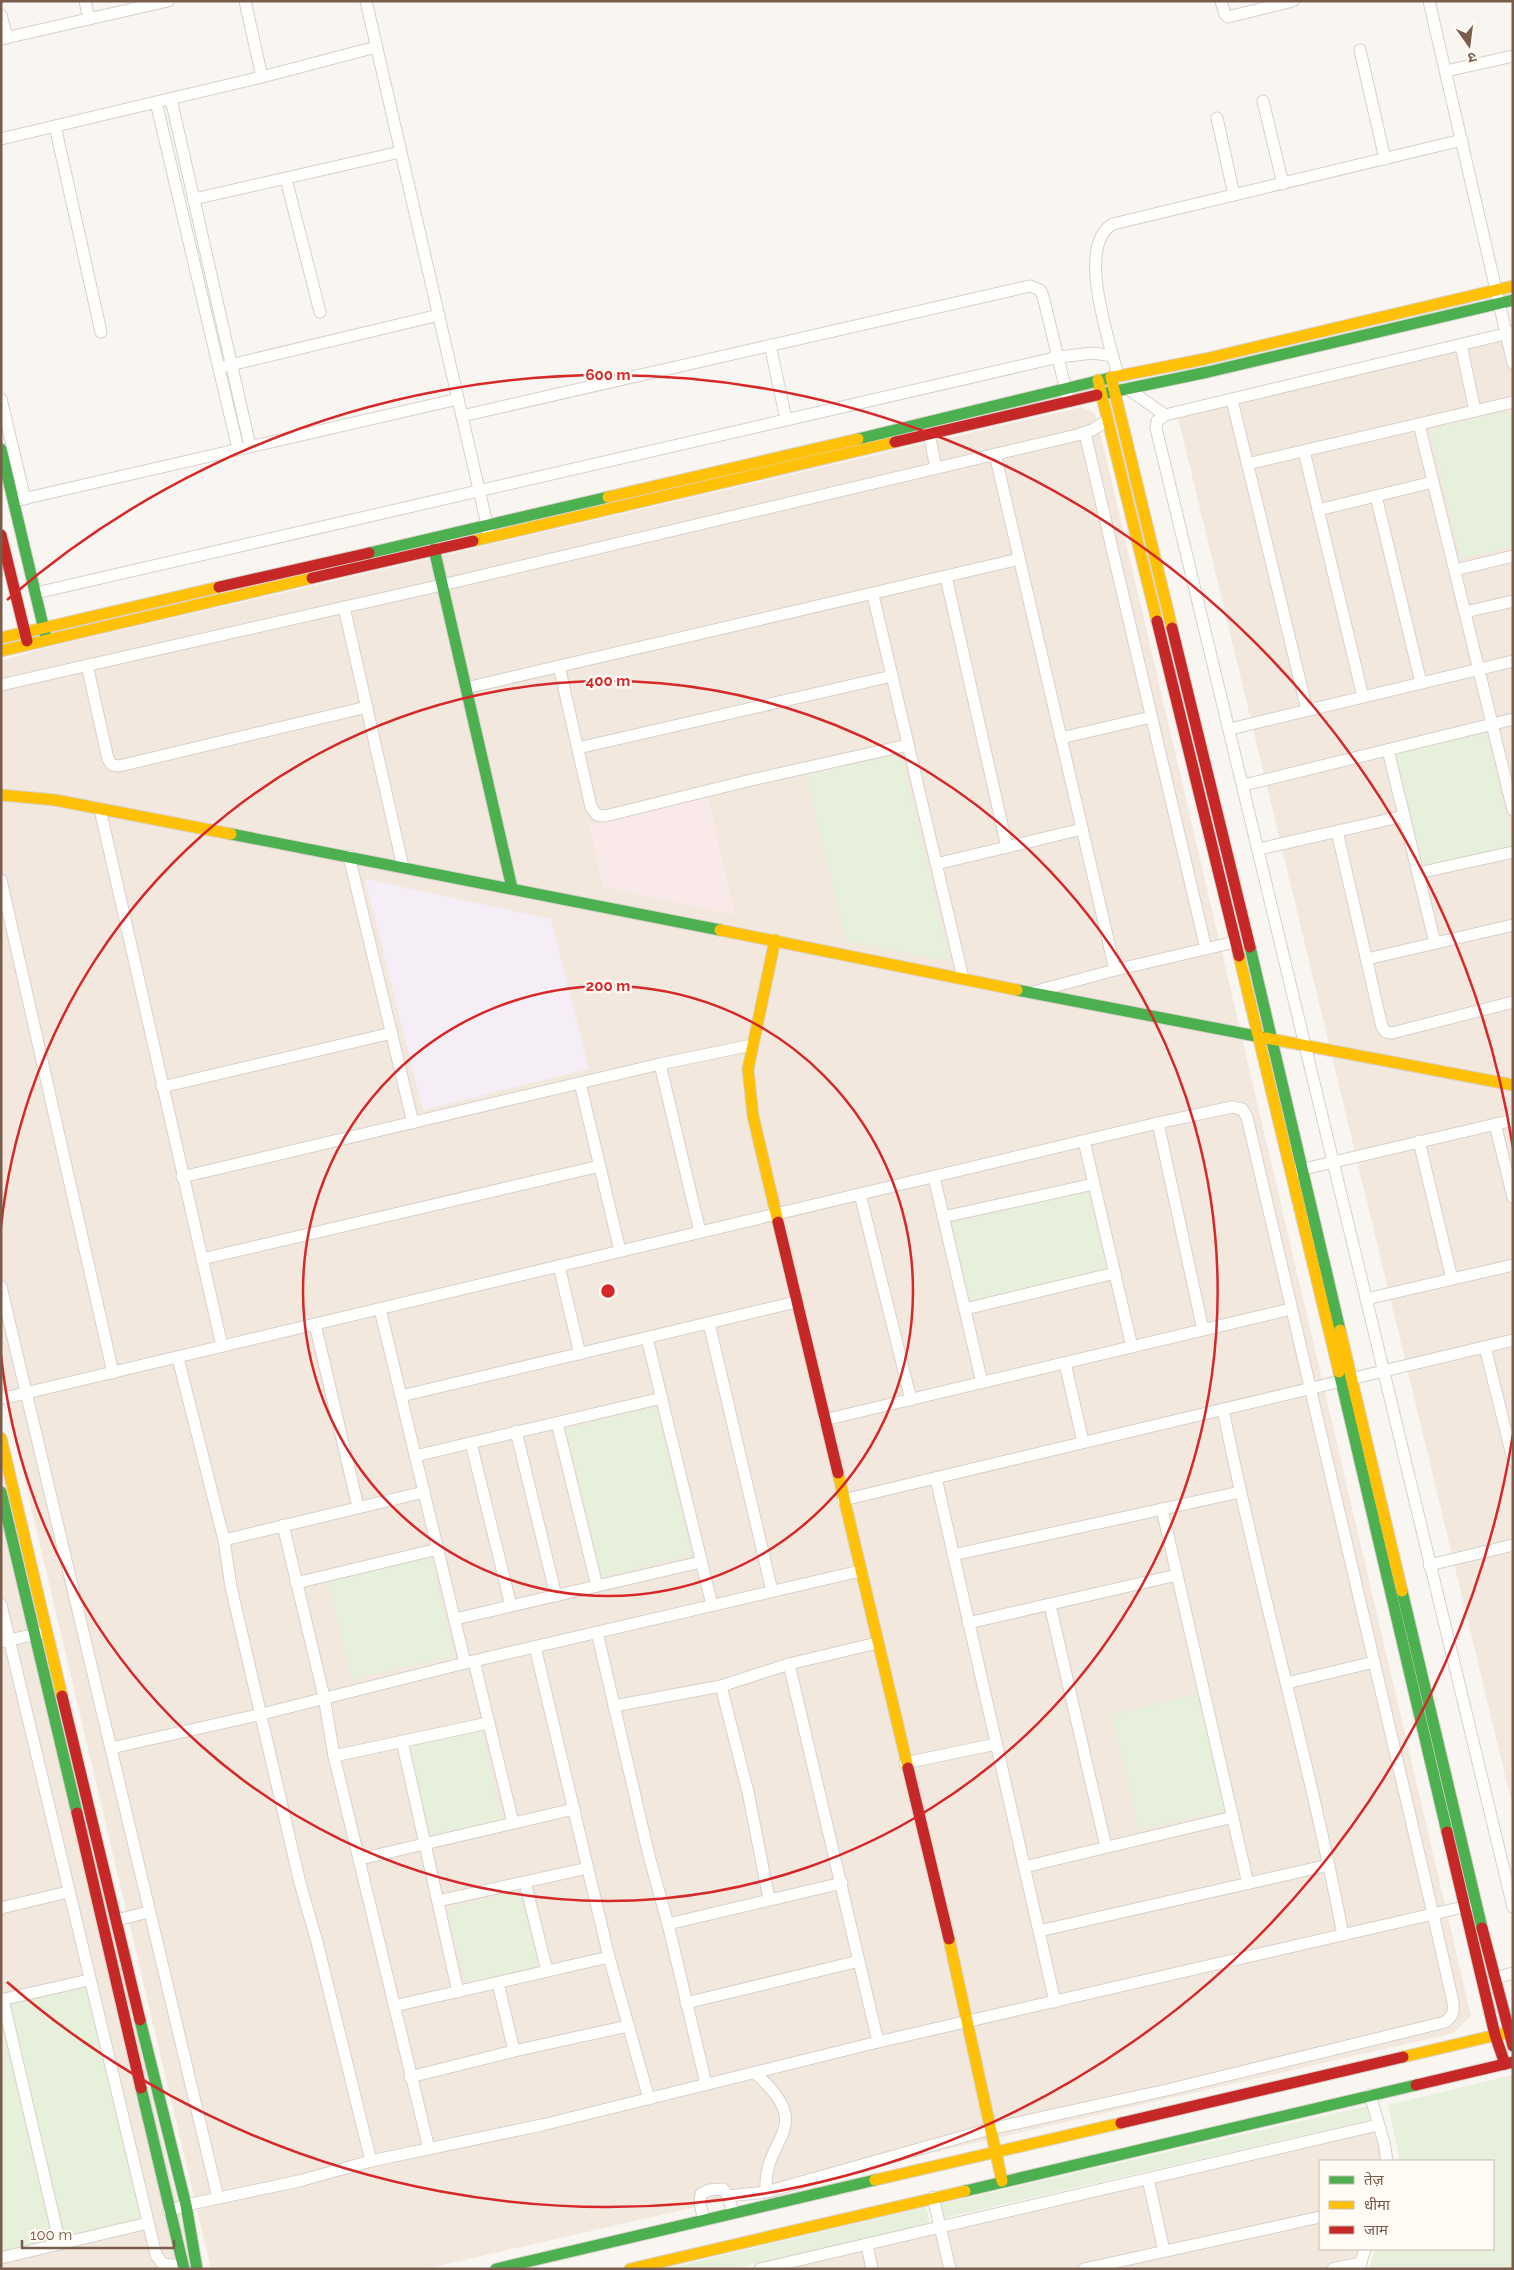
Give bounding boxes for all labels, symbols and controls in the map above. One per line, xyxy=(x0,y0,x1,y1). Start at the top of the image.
north arrow xyxy=(1444,20,1494,70)
text: उ xyxy=(1465,49,1478,67)
text: 600 m xyxy=(585,366,631,384)
text: 400 m xyxy=(586,672,630,690)
text: 200 m xyxy=(586,977,630,995)
centre of rings xyxy=(599,1282,617,1300)
legend xyxy=(1319,2160,1494,2250)
text: तेज़ xyxy=(1364,2171,1385,2189)
text: धीमा xyxy=(1364,2196,1391,2214)
scale bar xyxy=(22,2218,175,2250)
text: जाम xyxy=(1364,2221,1389,2239)
text: 100 m xyxy=(30,2226,72,2244)

